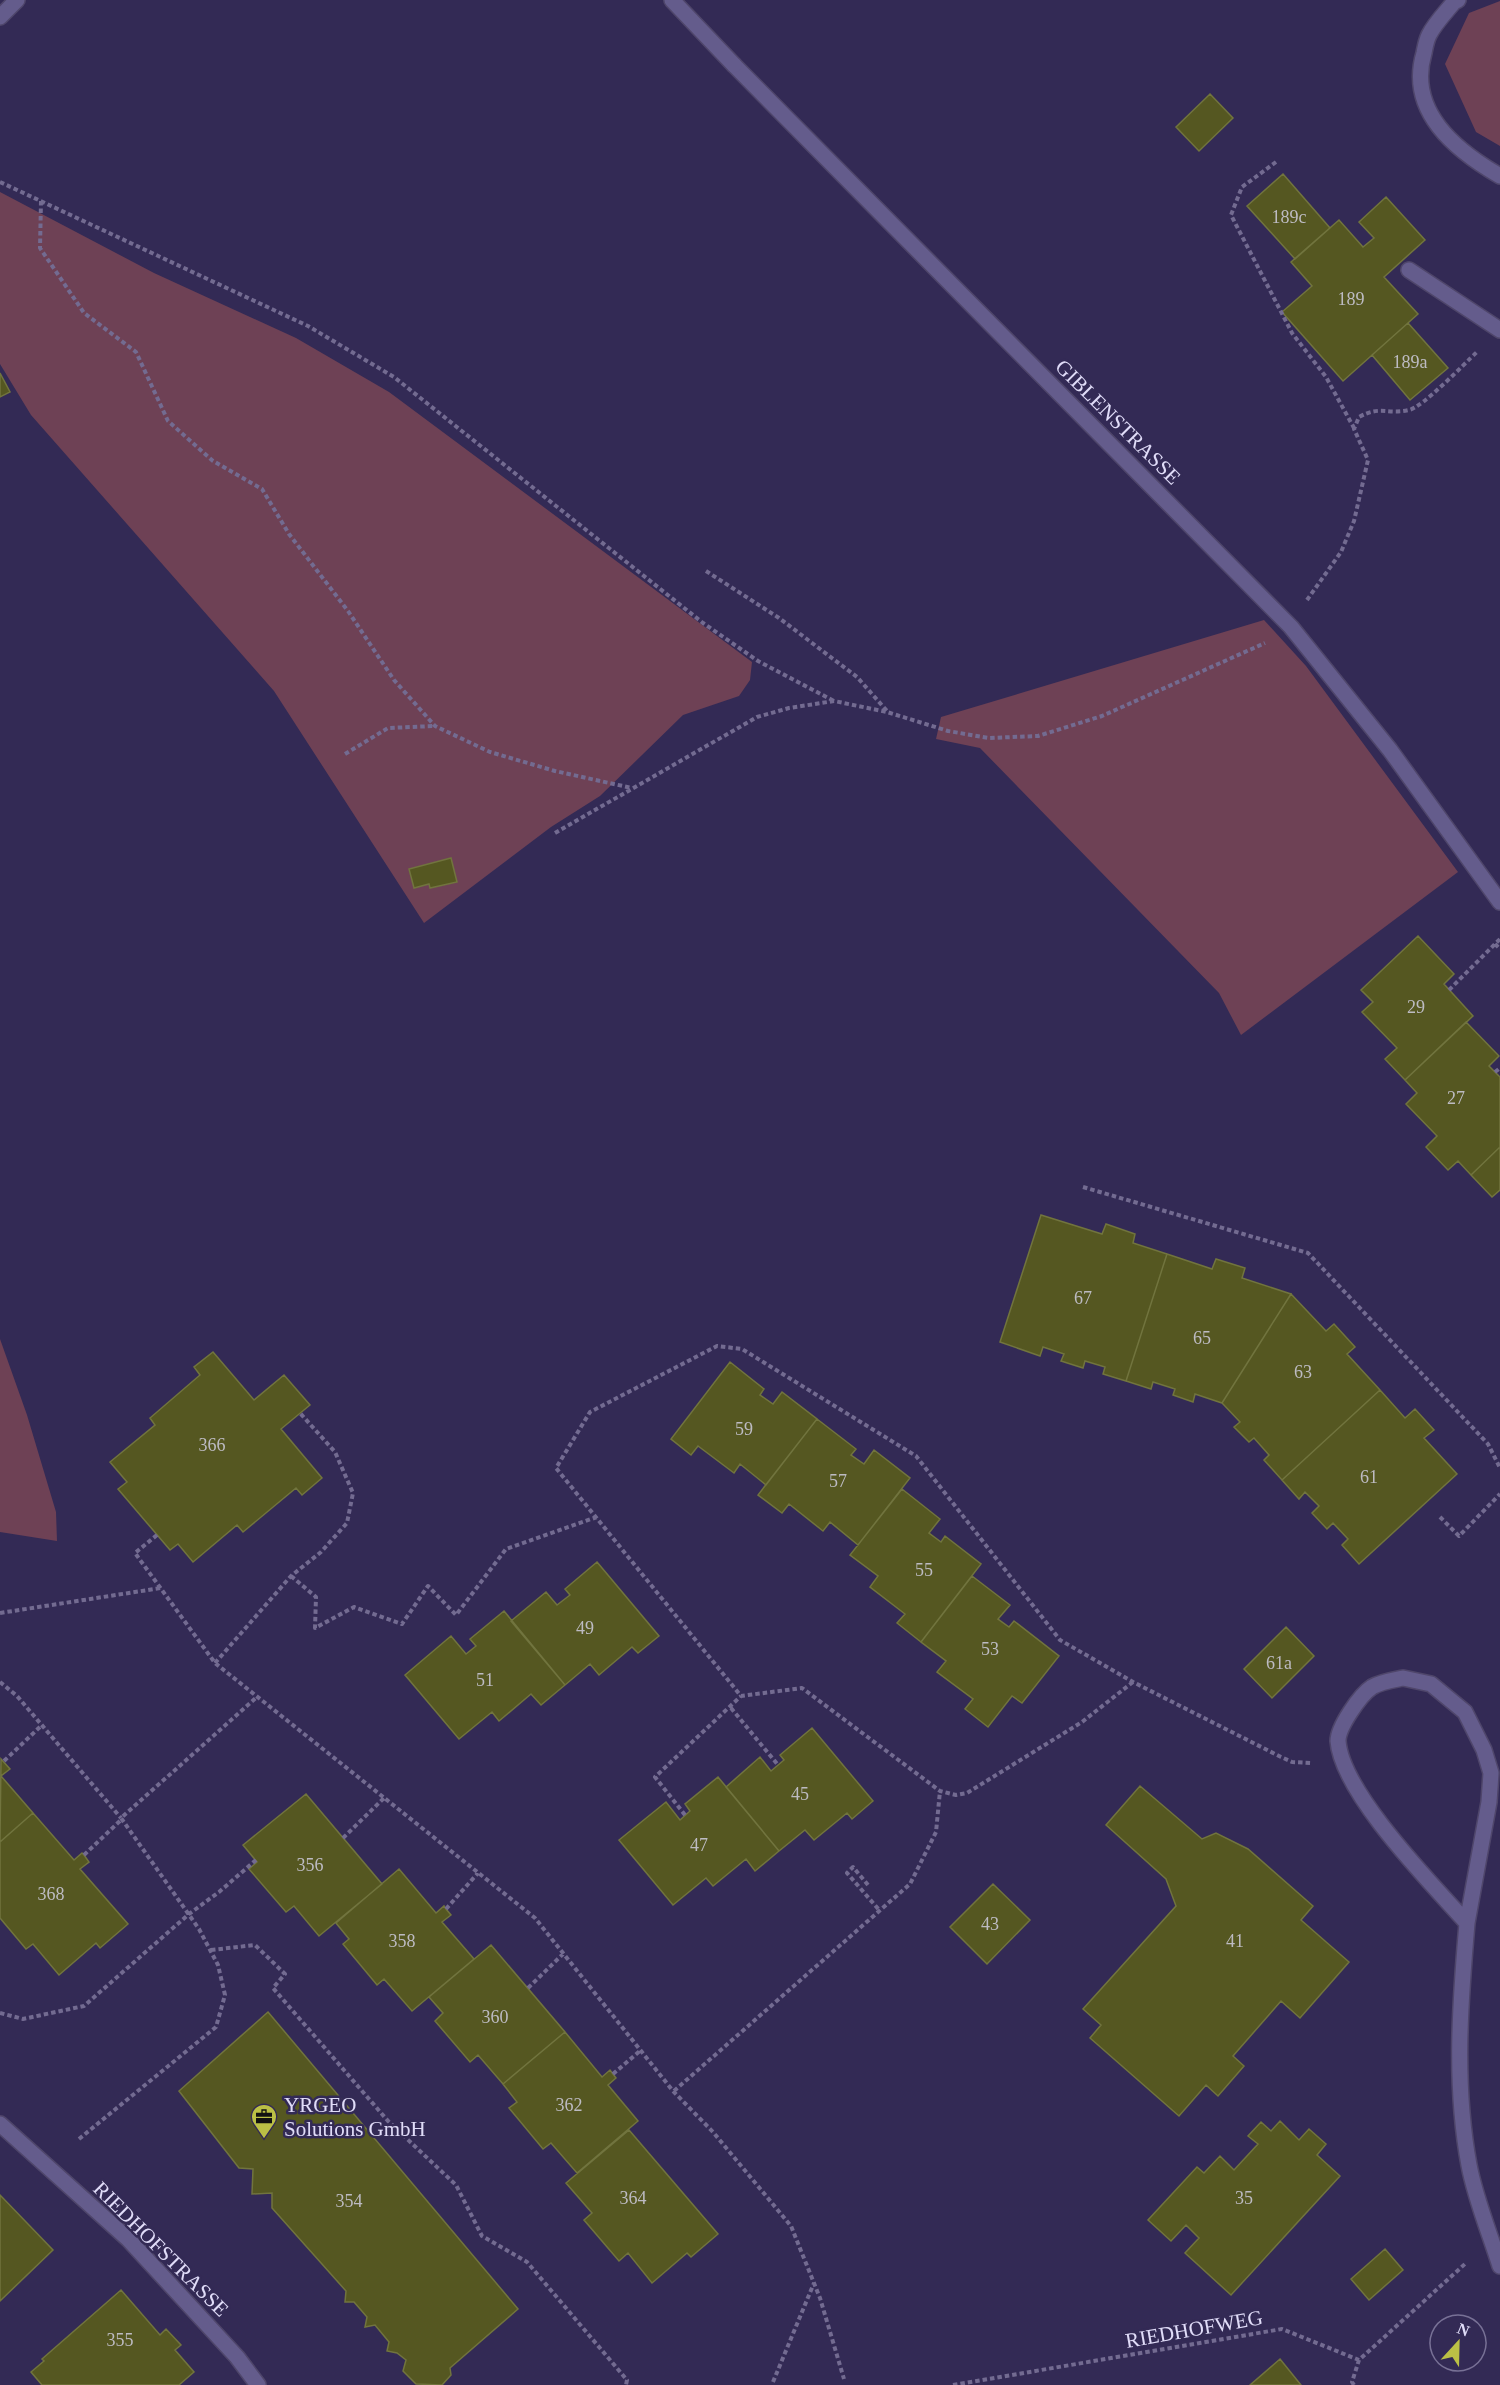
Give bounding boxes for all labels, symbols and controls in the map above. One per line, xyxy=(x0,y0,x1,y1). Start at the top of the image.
house number: 189c xyxy=(1272,207,1307,227)
house number: 189 xyxy=(1338,289,1365,309)
house number: 189a xyxy=(1393,352,1428,372)
street label: GIBLENSTRASSE xyxy=(1051,355,1185,489)
house number: 29 xyxy=(1407,997,1425,1017)
house number: 27 xyxy=(1447,1088,1465,1108)
house number: 67 xyxy=(1074,1288,1092,1308)
house number: 65 xyxy=(1193,1328,1211,1348)
house number: 63 xyxy=(1294,1362,1312,1382)
house number: 59 xyxy=(735,1419,753,1439)
house number: 366 xyxy=(199,1435,226,1455)
house number: 61 xyxy=(1360,1467,1378,1487)
house number: 57 xyxy=(829,1471,847,1491)
house number: 55 xyxy=(915,1560,933,1580)
house number: 49 xyxy=(576,1618,594,1638)
house number: 53 xyxy=(981,1639,999,1659)
house number: 61a xyxy=(1266,1653,1292,1673)
house number: 51 xyxy=(476,1670,494,1690)
house number: 45 xyxy=(791,1784,809,1804)
house number: 47 xyxy=(690,1835,708,1855)
house number: 356 xyxy=(297,1855,324,1875)
house number: 368 xyxy=(38,1884,65,1904)
house number: 43 xyxy=(981,1914,999,1934)
house number: 358 xyxy=(389,1931,416,1951)
house number: 41 xyxy=(1226,1931,1244,1951)
house number: 360 xyxy=(482,2007,509,2027)
place label: YRGEO Solutions GmbH xyxy=(284,2093,426,2141)
house number: 362 xyxy=(556,2095,583,2115)
office icon: YRGEO Solutions GmbH xyxy=(249,2102,279,2140)
street label: RIEDHOFSTRASSE xyxy=(89,2177,233,2321)
house number: 364 xyxy=(620,2188,647,2208)
house number: 35 xyxy=(1235,2188,1253,2208)
house number: 354 xyxy=(336,2191,363,2211)
street label: RIEDHOFWEG xyxy=(1124,2305,1264,2353)
north arrow xyxy=(1428,2313,1488,2373)
text: N xyxy=(1455,2320,1472,2340)
house number: 355 xyxy=(107,2330,134,2350)

